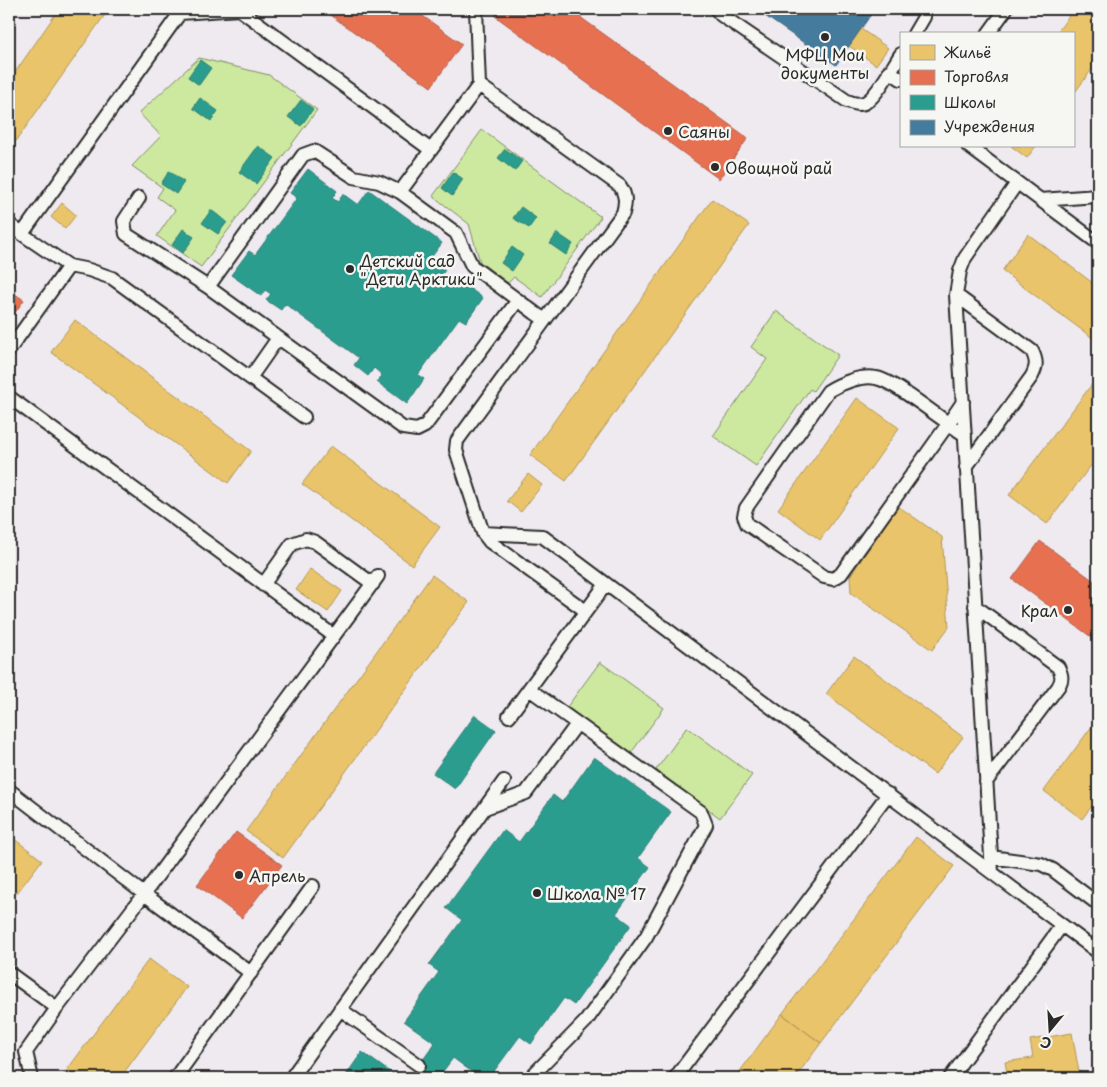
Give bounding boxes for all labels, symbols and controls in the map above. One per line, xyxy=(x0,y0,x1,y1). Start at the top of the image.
marker: МФЦ Мои документы xyxy=(819,31,831,43)
legend xyxy=(900,32,1074,148)
text: Жильё xyxy=(943,40,991,63)
place label: МФЦ Мои документы xyxy=(781,42,869,84)
text: Торговля xyxy=(944,64,1009,87)
text: Школы xyxy=(944,90,996,113)
text: Учреждения xyxy=(944,114,1035,137)
place label: Саяны xyxy=(678,119,730,143)
marker: Саяны xyxy=(662,125,674,137)
place label: Овощной рай xyxy=(725,155,832,179)
marker: Овощной рай xyxy=(709,161,721,173)
place label: Детский сад "Дети Арктики" xyxy=(359,248,483,290)
marker: Детский сад "Дети Арктики" xyxy=(344,263,356,275)
place label: Крал xyxy=(1021,598,1058,622)
marker: Крал xyxy=(1062,604,1074,616)
place label: Апрель xyxy=(249,863,305,887)
marker: Апрель xyxy=(233,869,245,881)
place label: Школа № 17 xyxy=(547,881,646,905)
marker: Школа № 17 xyxy=(531,887,543,899)
north arrow xyxy=(1024,1004,1074,1054)
text: С xyxy=(1038,1031,1054,1054)

